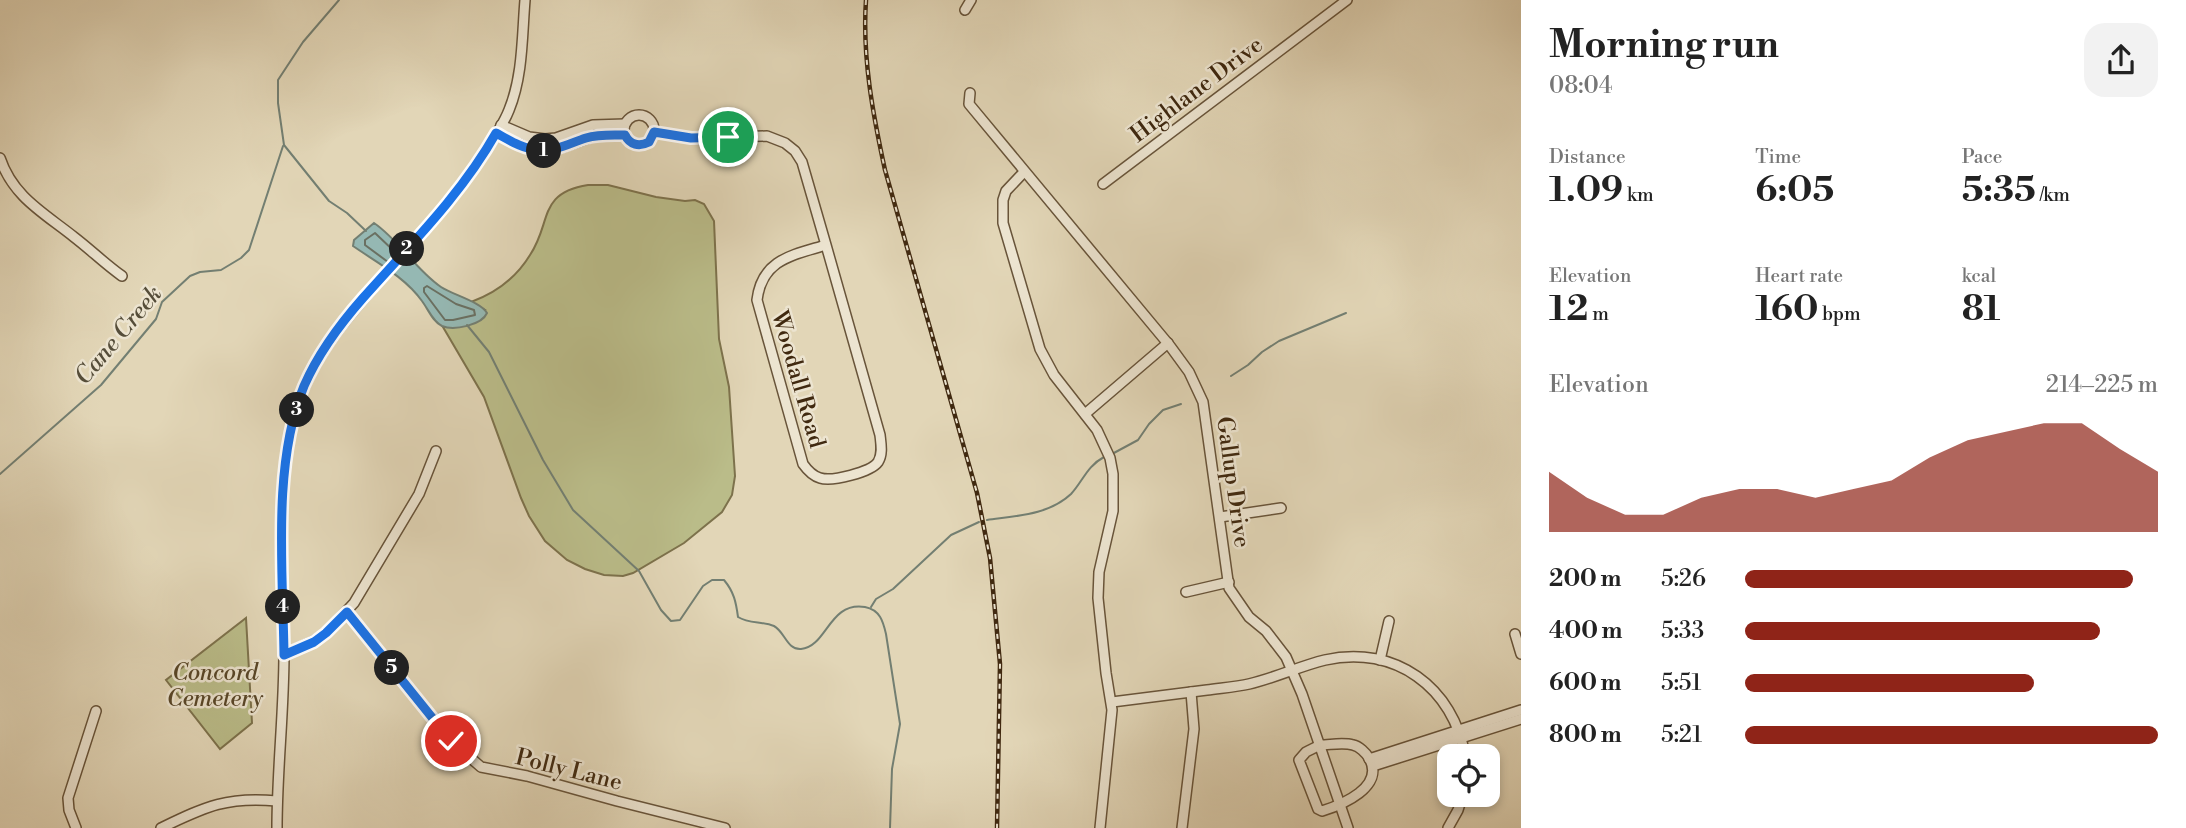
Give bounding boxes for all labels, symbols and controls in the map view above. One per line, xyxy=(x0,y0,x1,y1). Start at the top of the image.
text: Morning run xyxy=(1549,22,1779,69)
button: share xyxy=(2084,23,2158,97)
street label: Highlane Drive xyxy=(1125,31,1268,149)
text: 08:04 xyxy=(1549,72,1612,100)
pin xyxy=(698,107,758,167)
icon: arrive xyxy=(709,118,747,156)
pin: 1 xyxy=(526,134,562,168)
text: 1 xyxy=(539,138,548,162)
text: Distance xyxy=(1549,145,1626,169)
text: Time xyxy=(1755,145,1801,169)
text: Pace xyxy=(1962,145,2002,169)
text: 1.09 xyxy=(1549,169,1623,212)
text: 6:05 xyxy=(1755,169,1834,212)
text: 5:35 xyxy=(1962,169,2036,212)
text: km xyxy=(1623,183,1654,207)
text: /km xyxy=(2036,183,2070,207)
pin: 2 xyxy=(390,232,424,266)
text: 2 xyxy=(401,236,412,260)
text: Elevation xyxy=(1549,264,1631,288)
text: Heart rate xyxy=(1755,264,1843,288)
text: kcal xyxy=(1962,264,1996,288)
water label: Cane Creek xyxy=(68,280,169,392)
text: 12 xyxy=(1549,288,1588,331)
text: 160 xyxy=(1755,288,1818,331)
text: 81 xyxy=(1962,288,2000,331)
text: m xyxy=(1588,302,1609,326)
text: bpm xyxy=(1818,302,1861,326)
street label: Woodall Road xyxy=(765,306,831,451)
text: Elevation xyxy=(1549,371,1649,399)
text: 214–225 m xyxy=(2046,371,2158,399)
pin: 3 xyxy=(280,392,314,428)
text: 3 xyxy=(291,397,302,421)
street label: Gallup Drive xyxy=(1210,415,1256,549)
text: 200 m xyxy=(1549,565,1621,593)
text: 5:26 xyxy=(1661,565,1706,593)
pin: 4 xyxy=(266,590,300,624)
text: 4 xyxy=(276,594,289,618)
text: 400 m xyxy=(1549,617,1622,645)
text: 5:33 xyxy=(1661,617,1704,645)
pin: 5 xyxy=(374,650,410,686)
text: 5 xyxy=(386,655,397,679)
park label: Concord Cemetery xyxy=(167,659,264,713)
text: 600 m xyxy=(1549,669,1622,697)
text: 5:51 xyxy=(1661,669,1701,697)
pin xyxy=(421,711,481,771)
text: 800 m xyxy=(1549,721,1622,749)
text: 5:21 xyxy=(1661,721,1702,749)
icon: check xyxy=(432,722,470,760)
street label: Polly Lane xyxy=(513,743,625,797)
map controls xyxy=(1437,744,1500,807)
button: locate xyxy=(1437,744,1500,807)

